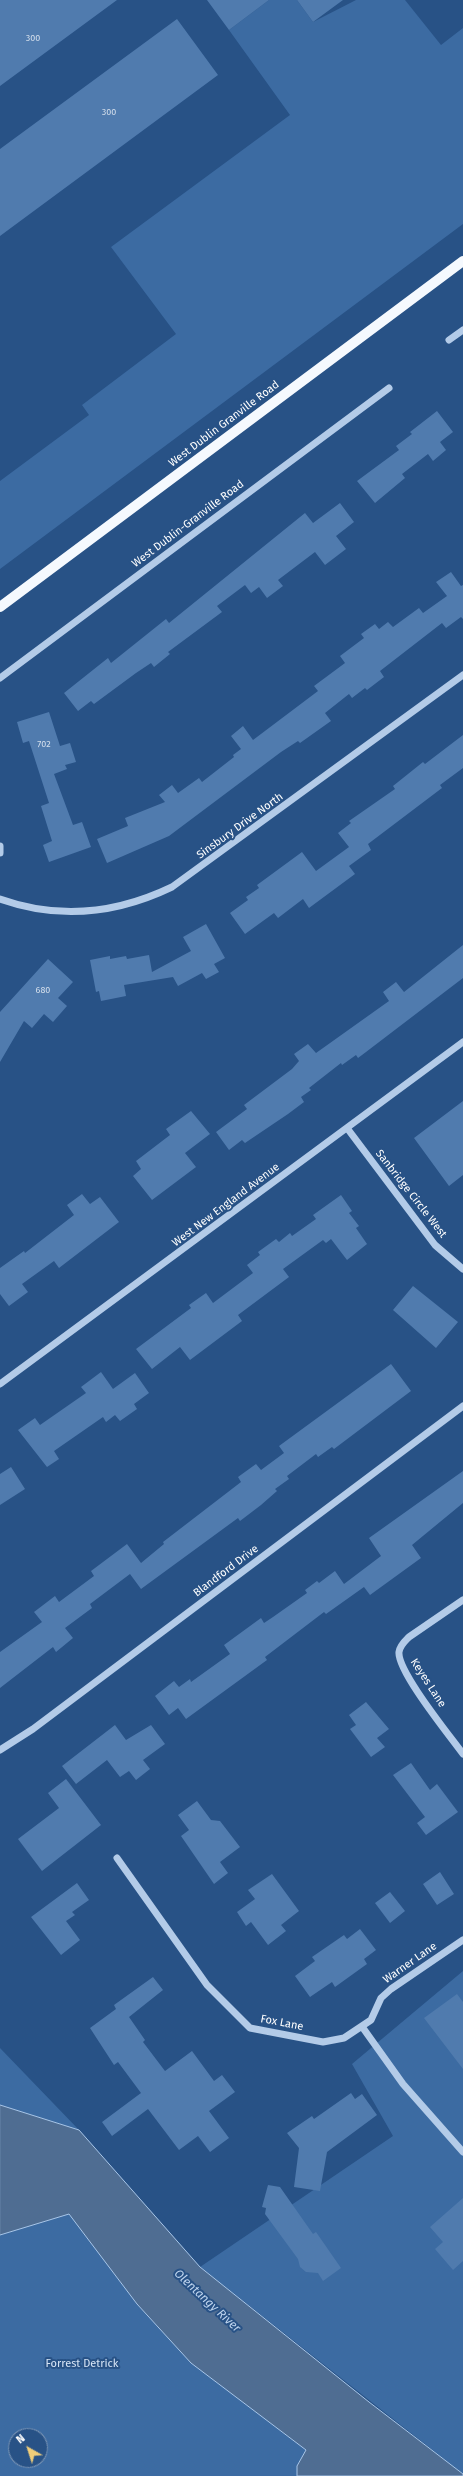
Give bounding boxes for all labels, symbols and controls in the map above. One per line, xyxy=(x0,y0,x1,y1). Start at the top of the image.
house number: 300 xyxy=(26,33,40,43)
house number: 300 xyxy=(102,107,116,117)
street label: West Dublin Granville Road xyxy=(166,378,282,470)
street label: West Dublin-Granville Road xyxy=(129,478,247,570)
house number: 702 xyxy=(37,739,51,749)
street label: Sinsbury Drive North xyxy=(194,790,286,862)
house number: 680 xyxy=(36,985,50,995)
street label: Sanbridge Circle West xyxy=(373,1147,449,1241)
street label: West New England Avenue xyxy=(170,1160,282,1250)
street label: Blandford Drive xyxy=(191,1542,261,1600)
street label: Keyes Lane xyxy=(407,1656,449,1710)
street label: Warner Lane xyxy=(381,1940,439,1986)
street label: Fox Lane xyxy=(259,2012,305,2034)
water label: Olentangy River xyxy=(171,2267,243,2335)
park label: Forrest Detrick xyxy=(46,2357,118,2371)
north arrow xyxy=(8,2428,48,2468)
text: N xyxy=(14,2432,28,2446)

